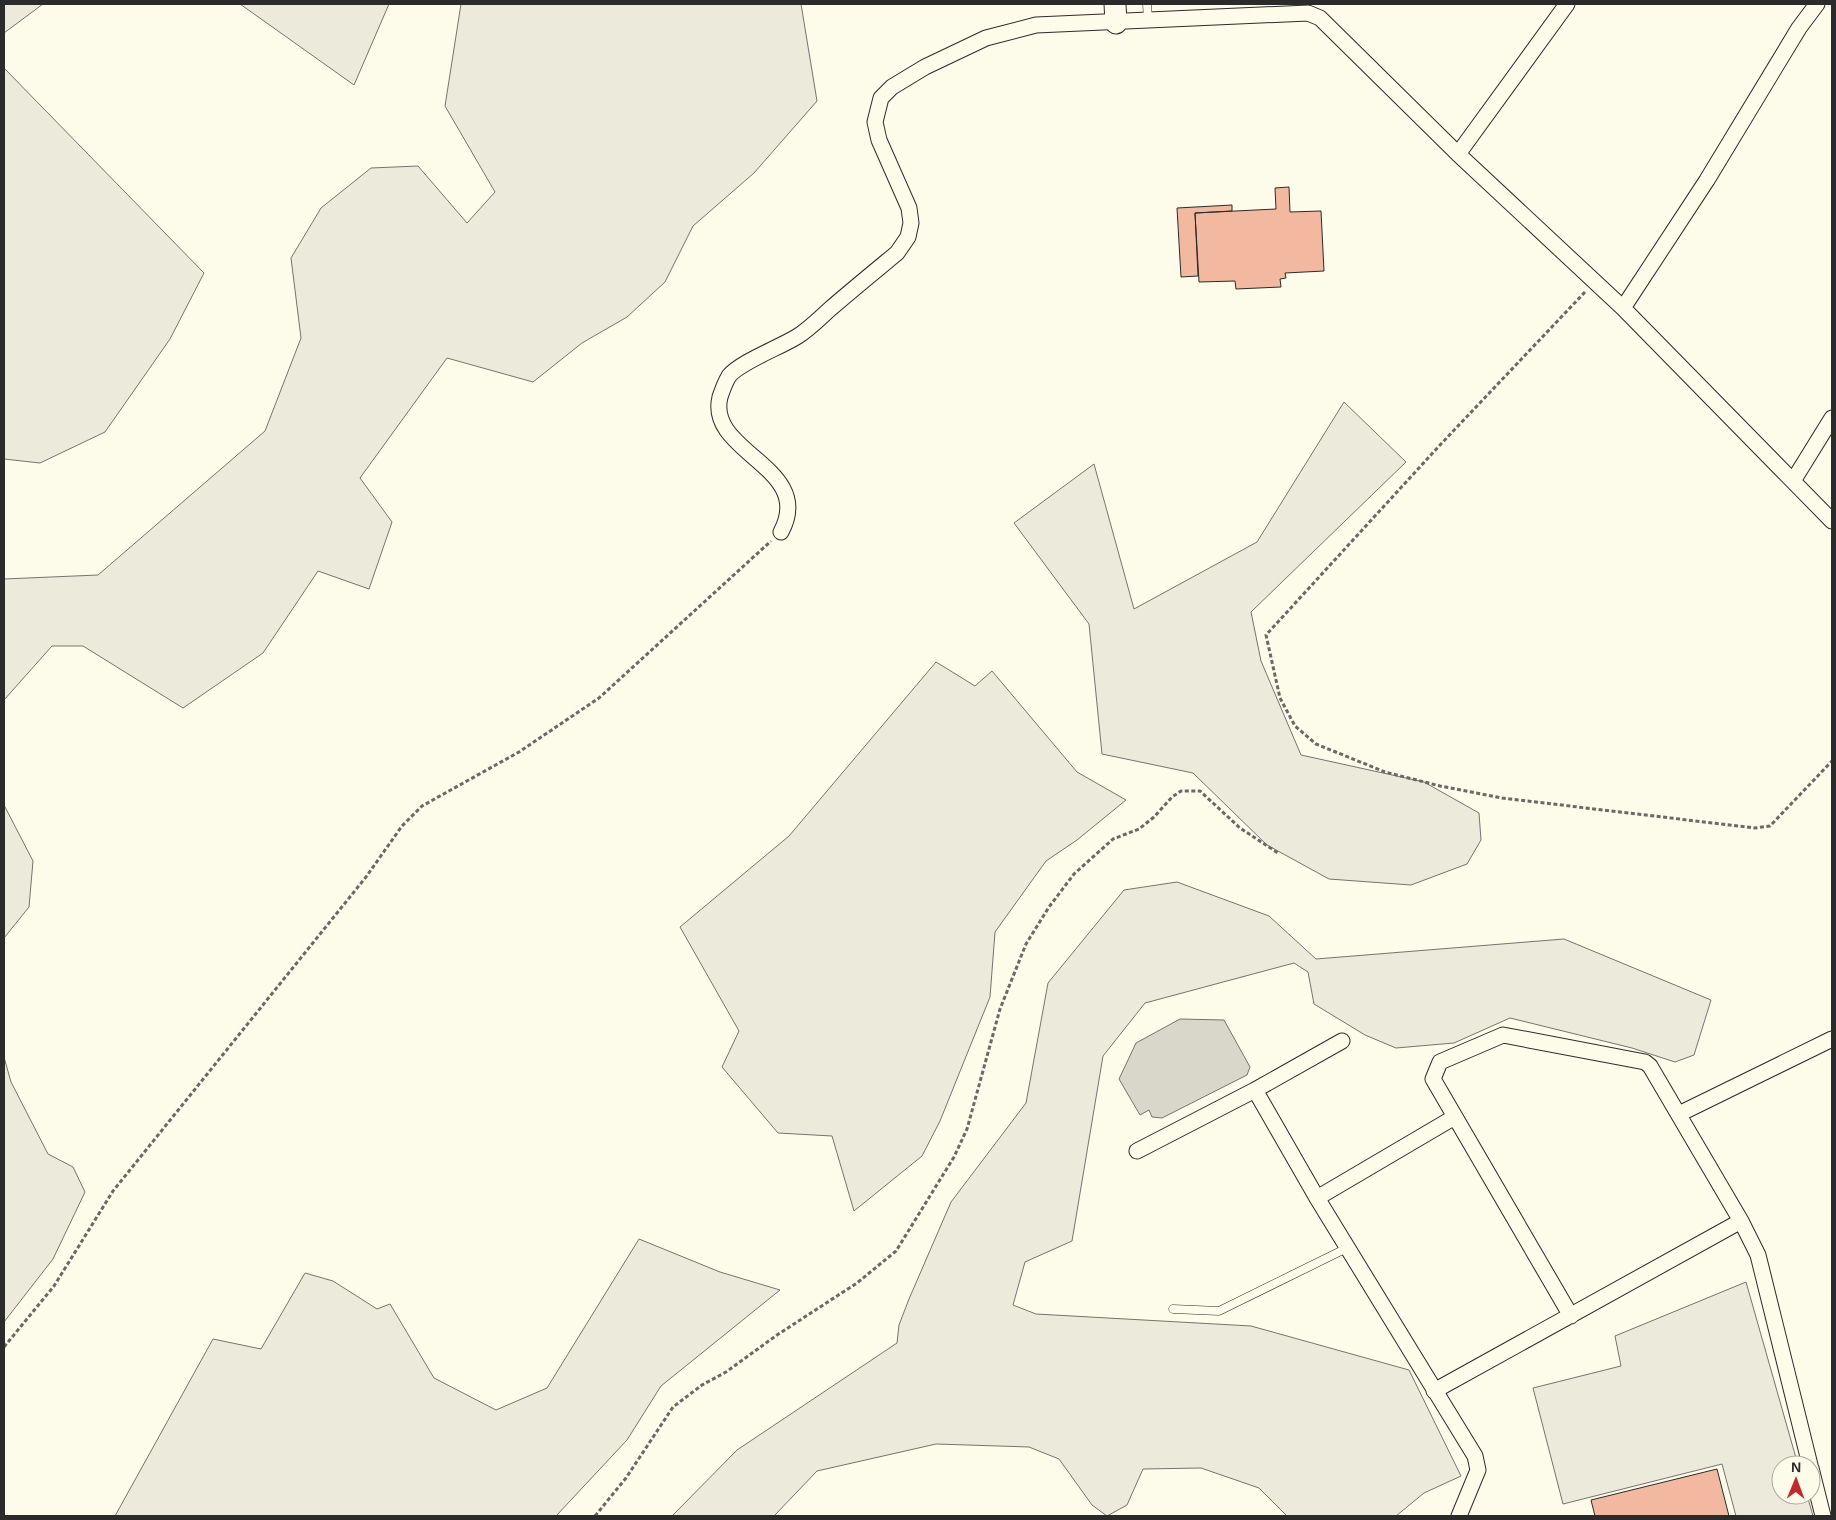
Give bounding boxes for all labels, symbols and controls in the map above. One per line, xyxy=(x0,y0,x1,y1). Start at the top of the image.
north arrow xyxy=(1771,1455,1821,1505)
text: N xyxy=(1791,1459,1801,1475)

